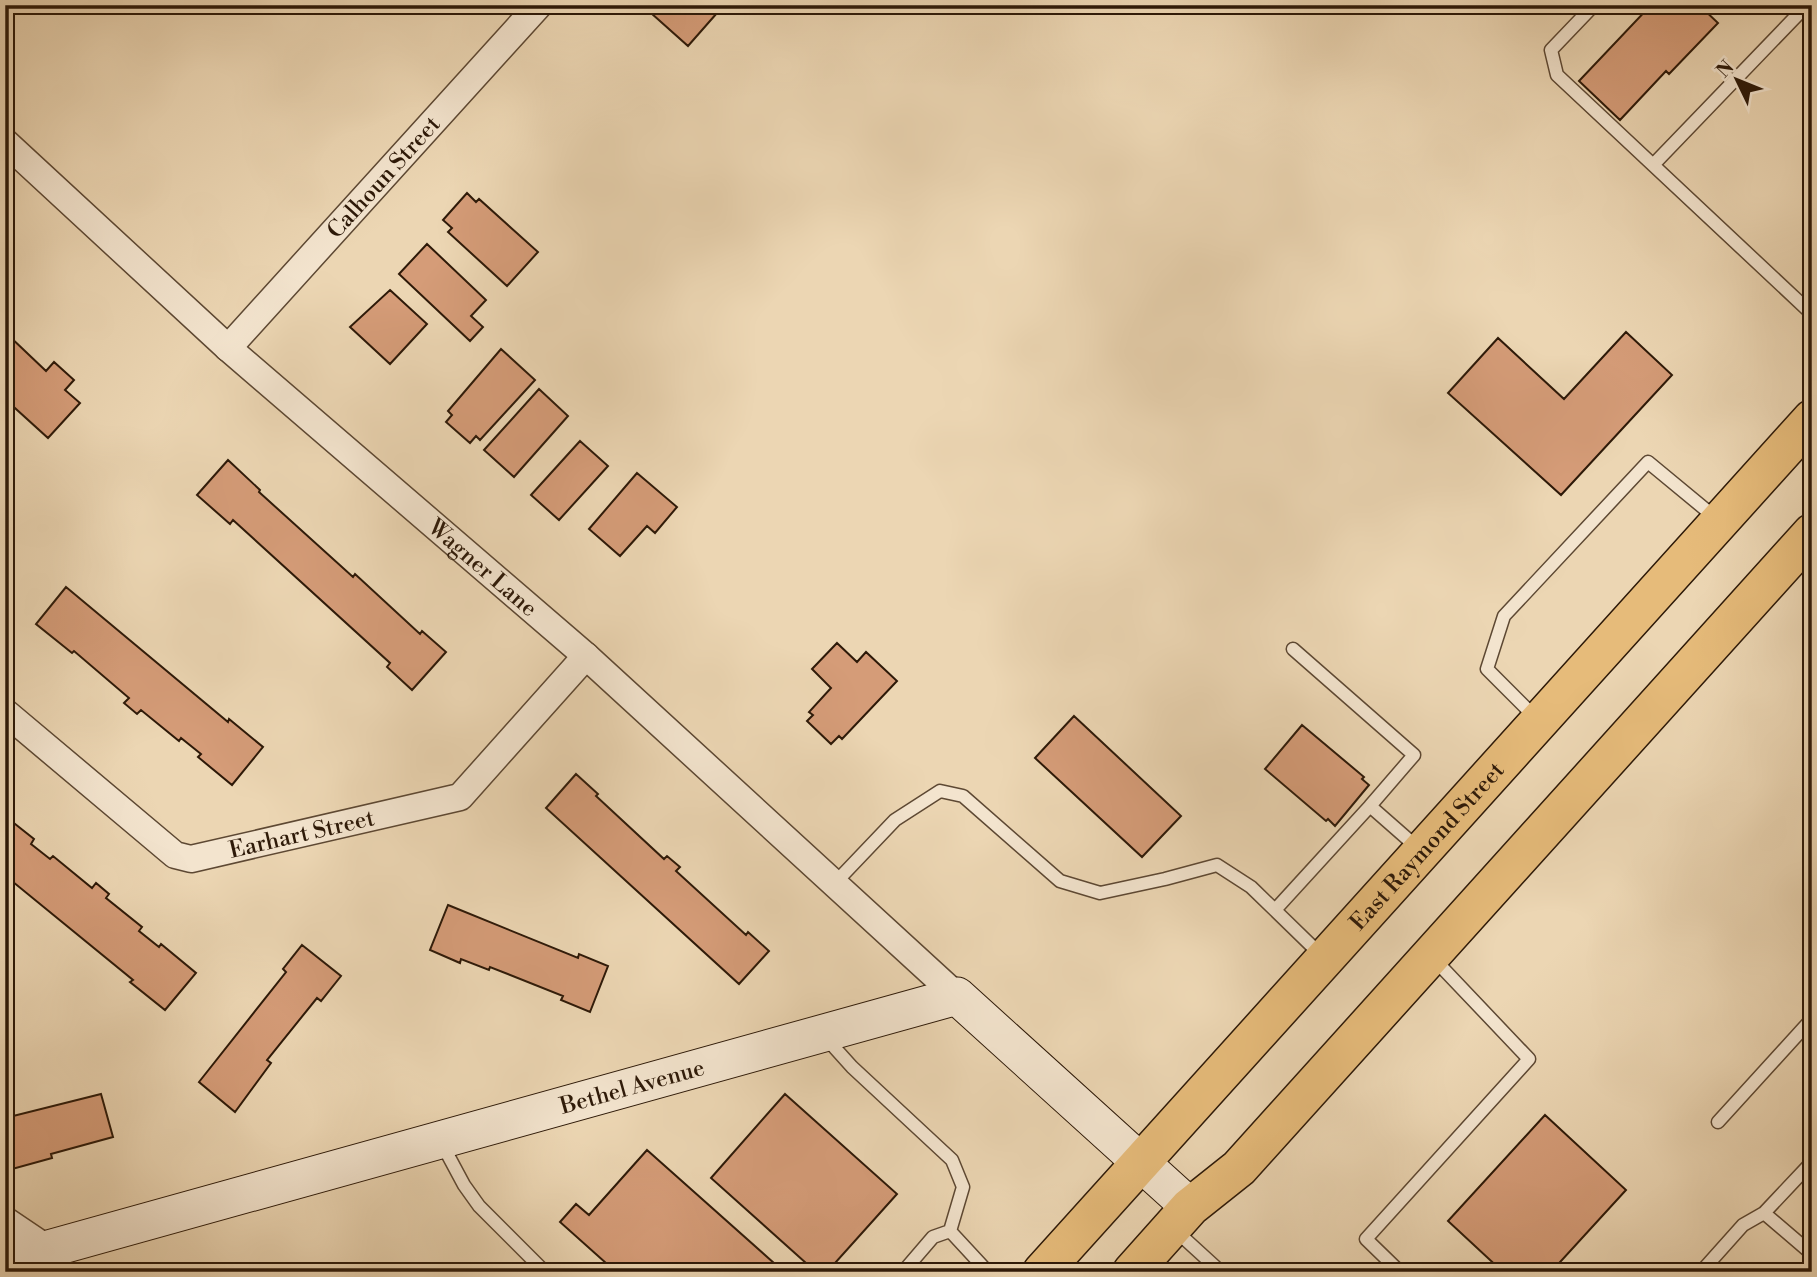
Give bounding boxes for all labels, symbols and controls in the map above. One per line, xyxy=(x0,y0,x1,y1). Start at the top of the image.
north arrow xyxy=(1702,46,1772,116)
text: N xyxy=(1711,55,1739,83)
street label: Calhoun Street xyxy=(321,111,446,244)
street label: Wagner Lane xyxy=(421,513,543,623)
street label: East Raymond Street xyxy=(1344,757,1510,937)
street label: Earhart Street xyxy=(226,804,377,865)
street label: Bethel Avenue xyxy=(556,1054,708,1121)

